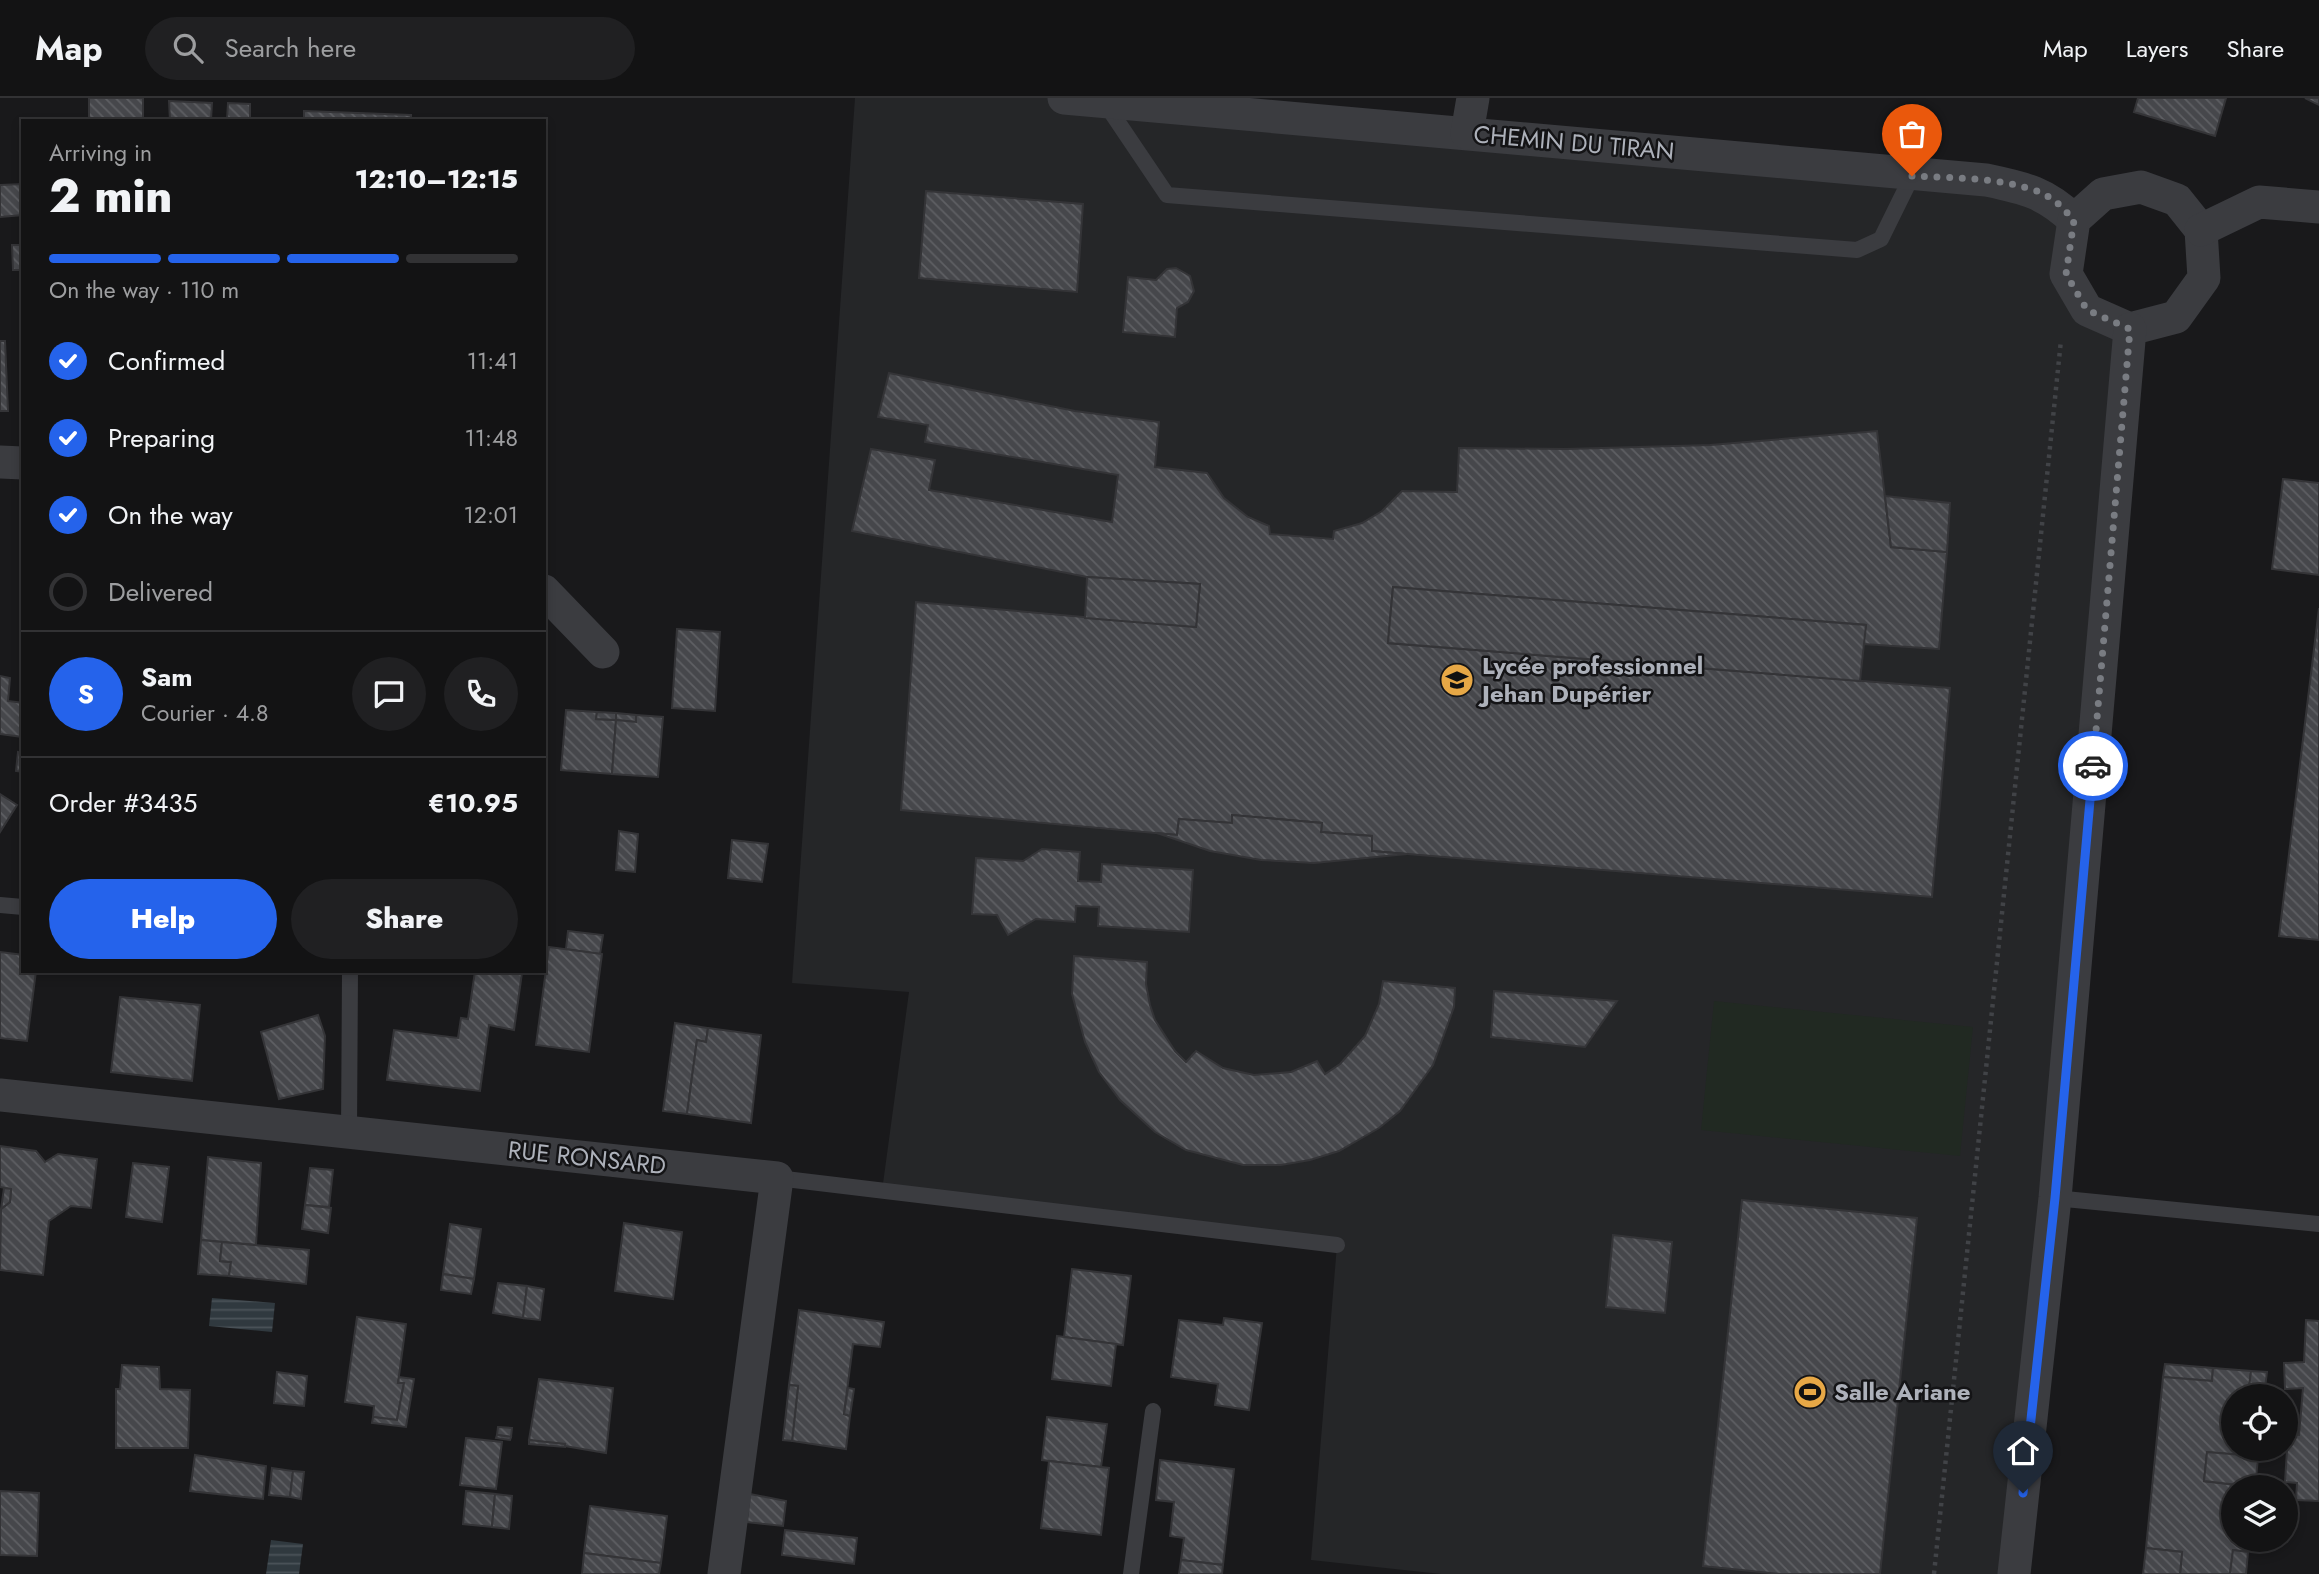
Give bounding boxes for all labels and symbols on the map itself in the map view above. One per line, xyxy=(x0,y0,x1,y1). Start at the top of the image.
pin xyxy=(1882,104,1942,176)
street label: CHEMIN DU TIRAN xyxy=(1472,116,1676,169)
place label: Lycée professionnel Jehan Dupérier xyxy=(1478,648,1703,711)
school or university icon: Lycée professionnel Jehan Dupérier xyxy=(1438,661,1476,699)
courier xyxy=(2058,731,2128,801)
street label: RUE RONSARD xyxy=(506,1132,668,1183)
sports icon: Salle Ariane xyxy=(1791,1373,1829,1411)
place label: Salle Ariane xyxy=(1834,1374,1970,1409)
pin xyxy=(1993,1421,2053,1493)

